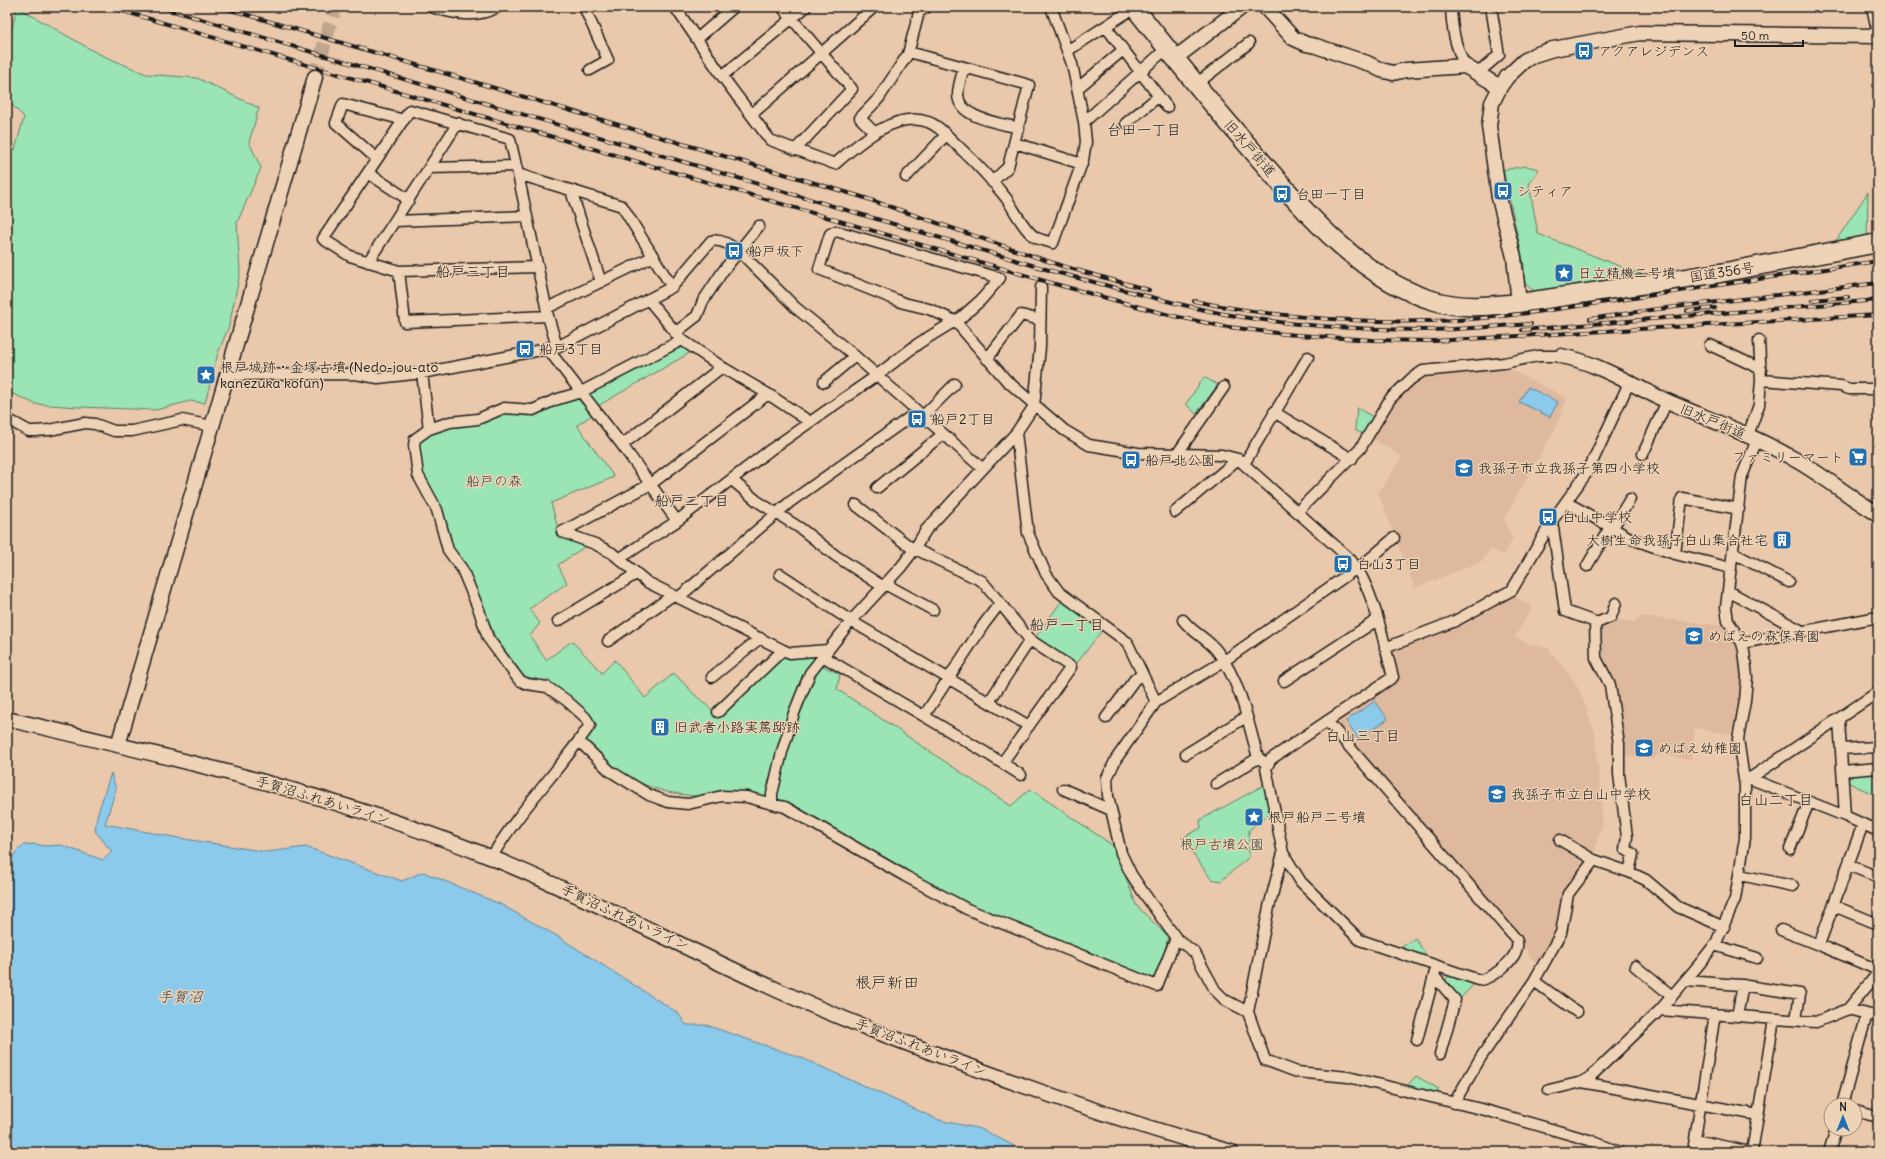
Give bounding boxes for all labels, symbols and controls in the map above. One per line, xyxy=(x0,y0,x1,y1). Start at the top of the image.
scale bar xyxy=(1735,22,1803,48)
text: 50 m xyxy=(1741,28,1770,43)
bus stop icon: アクアレジデンス xyxy=(1573,40,1595,62)
place label: アクアレジデンス xyxy=(1598,42,1709,60)
street label: 旧水戸街道 xyxy=(1220,116,1280,180)
district label: 台田一丁目 xyxy=(1106,120,1182,139)
bus stop icon: シティア xyxy=(1492,180,1514,202)
place label: シティア xyxy=(1517,182,1573,200)
bus stop icon: 台田一丁目 xyxy=(1271,183,1293,205)
place label: 台田一丁目 xyxy=(1296,185,1366,203)
bus stop icon: 船戸坂下 xyxy=(723,240,745,262)
place label: 船戸坂下 xyxy=(748,242,804,260)
street label: 国道356号 xyxy=(1688,258,1756,286)
district label: 船戸三丁目 xyxy=(435,262,511,281)
place icon: 日立精機二号墳 xyxy=(1553,262,1575,284)
place label: 日立精機二号墳 xyxy=(1578,264,1676,282)
bus stop icon: 船戸3丁目 xyxy=(514,338,536,360)
place label: 船戸3丁目 xyxy=(539,340,603,358)
place label: 根戸城跡・金塚古墳 (Nedo-jou-ato kanezuka kofun) xyxy=(220,358,438,392)
place icon: 根戸城跡・金塚古墳 (Nedo-jou-ato kanezuka kofun) xyxy=(195,364,217,386)
street label: 旧水戸街道 xyxy=(1677,399,1749,443)
bus stop icon: 船戸2丁目 xyxy=(906,408,928,430)
place label: 船戸2丁目 xyxy=(931,410,995,428)
supermarket icon: ファミリーマート xyxy=(1847,446,1869,468)
place label: ファミリーマート xyxy=(1732,448,1844,466)
bus stop icon: 船戸北公園 xyxy=(1120,449,1142,471)
place label: 船戸北公園 xyxy=(1145,451,1215,469)
school or university icon: 我孫子市立我孫子第四小学校 xyxy=(1453,457,1475,479)
place label: 我孫子市立我孫子第四小学校 xyxy=(1478,459,1660,477)
park label: 船戸の森 xyxy=(466,472,522,490)
district label: 船戸二丁目 xyxy=(654,491,730,510)
bus stop icon: 白山中学校 xyxy=(1537,506,1559,528)
place label: 白山中学校 xyxy=(1562,508,1632,526)
building icon: 大樹生命我孫子白山集合社宅 xyxy=(1771,529,1793,551)
place label: 大樹生命我孫子白山集合社宅 xyxy=(1586,531,1768,549)
bus stop icon: 白山3丁目 xyxy=(1332,553,1354,575)
place label: 白山3丁目 xyxy=(1357,555,1421,573)
district label: 船戸一丁目 xyxy=(1029,615,1105,634)
school or university icon: めばえの森保育園 xyxy=(1683,625,1705,647)
place label: めばえの森保育園 xyxy=(1708,627,1820,645)
building icon: 旧武者小路実篤邸跡 xyxy=(649,716,671,738)
place label: 旧武者小路実篤邸跡 xyxy=(674,718,800,736)
district label: 白山三丁目 xyxy=(1325,726,1401,745)
school or university icon: めばえ幼稚園 xyxy=(1633,737,1655,759)
place label: めばえ幼稚園 xyxy=(1658,739,1742,757)
street label: 手賀沼ふれあいライン xyxy=(254,771,392,829)
school or university icon: 我孫子市立白山中学校 xyxy=(1486,783,1508,805)
place label: 我孫子市立白山中学校 xyxy=(1511,785,1651,803)
district label: 白山二丁目 xyxy=(1738,790,1814,809)
place icon: 根戸船戸二号墳 xyxy=(1243,806,1265,828)
place label: 根戸船戸二号墳 xyxy=(1268,808,1366,826)
park label: 根戸古墳公園 xyxy=(1180,835,1264,853)
street label: 手賀沼ふれあいライン xyxy=(558,879,692,955)
district label: 根戸新田 xyxy=(855,972,919,992)
water label: 手賀沼 xyxy=(157,987,204,1006)
street label: 手賀沼ふれあいライン xyxy=(853,1014,989,1080)
north arrow xyxy=(1823,1097,1863,1137)
text: N xyxy=(1839,1100,1847,1114)

